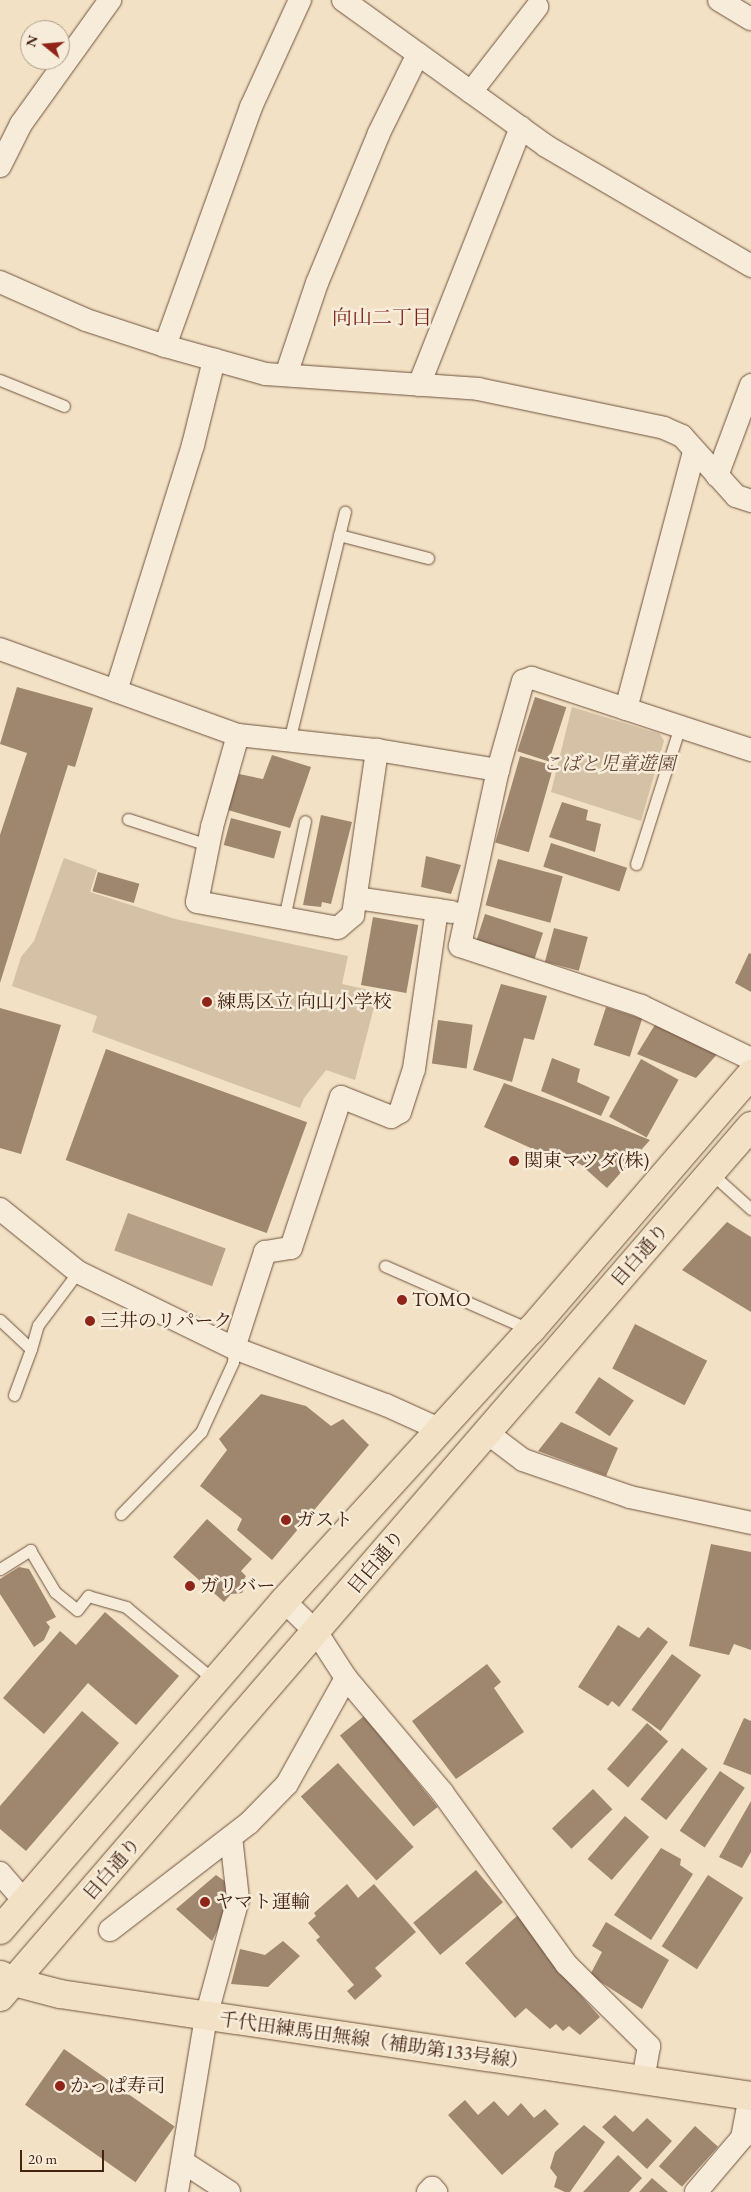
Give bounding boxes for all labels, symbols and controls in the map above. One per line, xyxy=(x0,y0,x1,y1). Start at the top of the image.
north arrow xyxy=(20,20,70,70)
text: N xyxy=(21,33,42,49)
district label: 向山二丁目 xyxy=(332,305,432,329)
park label: こばと児童遊園 xyxy=(543,753,675,775)
place label: 練馬区立 向山小学校 xyxy=(217,991,392,1013)
marker: 練馬区立 向山小学校 xyxy=(201,996,213,1008)
place label: 関東マツダ(株) xyxy=(524,1150,650,1172)
marker: 関東マツダ(株) xyxy=(508,1155,520,1167)
street label: 目白通り xyxy=(606,1219,674,1291)
place label: TOMO xyxy=(412,1289,470,1311)
marker: TOMO xyxy=(396,1294,408,1306)
place label: 三井のリパーク xyxy=(100,1310,233,1332)
marker: 三井のリパーク xyxy=(84,1315,96,1327)
place label: ガスト xyxy=(296,1509,353,1531)
marker: ガスト xyxy=(280,1514,292,1526)
street label: 目白通り xyxy=(343,1526,409,1598)
place label: ガリバー xyxy=(200,1575,276,1597)
marker: ガリバー xyxy=(184,1580,196,1592)
street label: 目白通り xyxy=(78,1833,146,1905)
place label: ヤマト運輸 xyxy=(215,1891,310,1913)
marker: ヤマト運輸 xyxy=(199,1896,211,1908)
street label: 千代田練馬田無線（補助第133号線） xyxy=(218,2008,530,2074)
place label: かっぱ寿司 xyxy=(70,2075,165,2097)
marker: かっぱ寿司 xyxy=(54,2080,66,2092)
scale bar xyxy=(22,2140,106,2172)
text: 20 m xyxy=(28,2149,57,2168)

